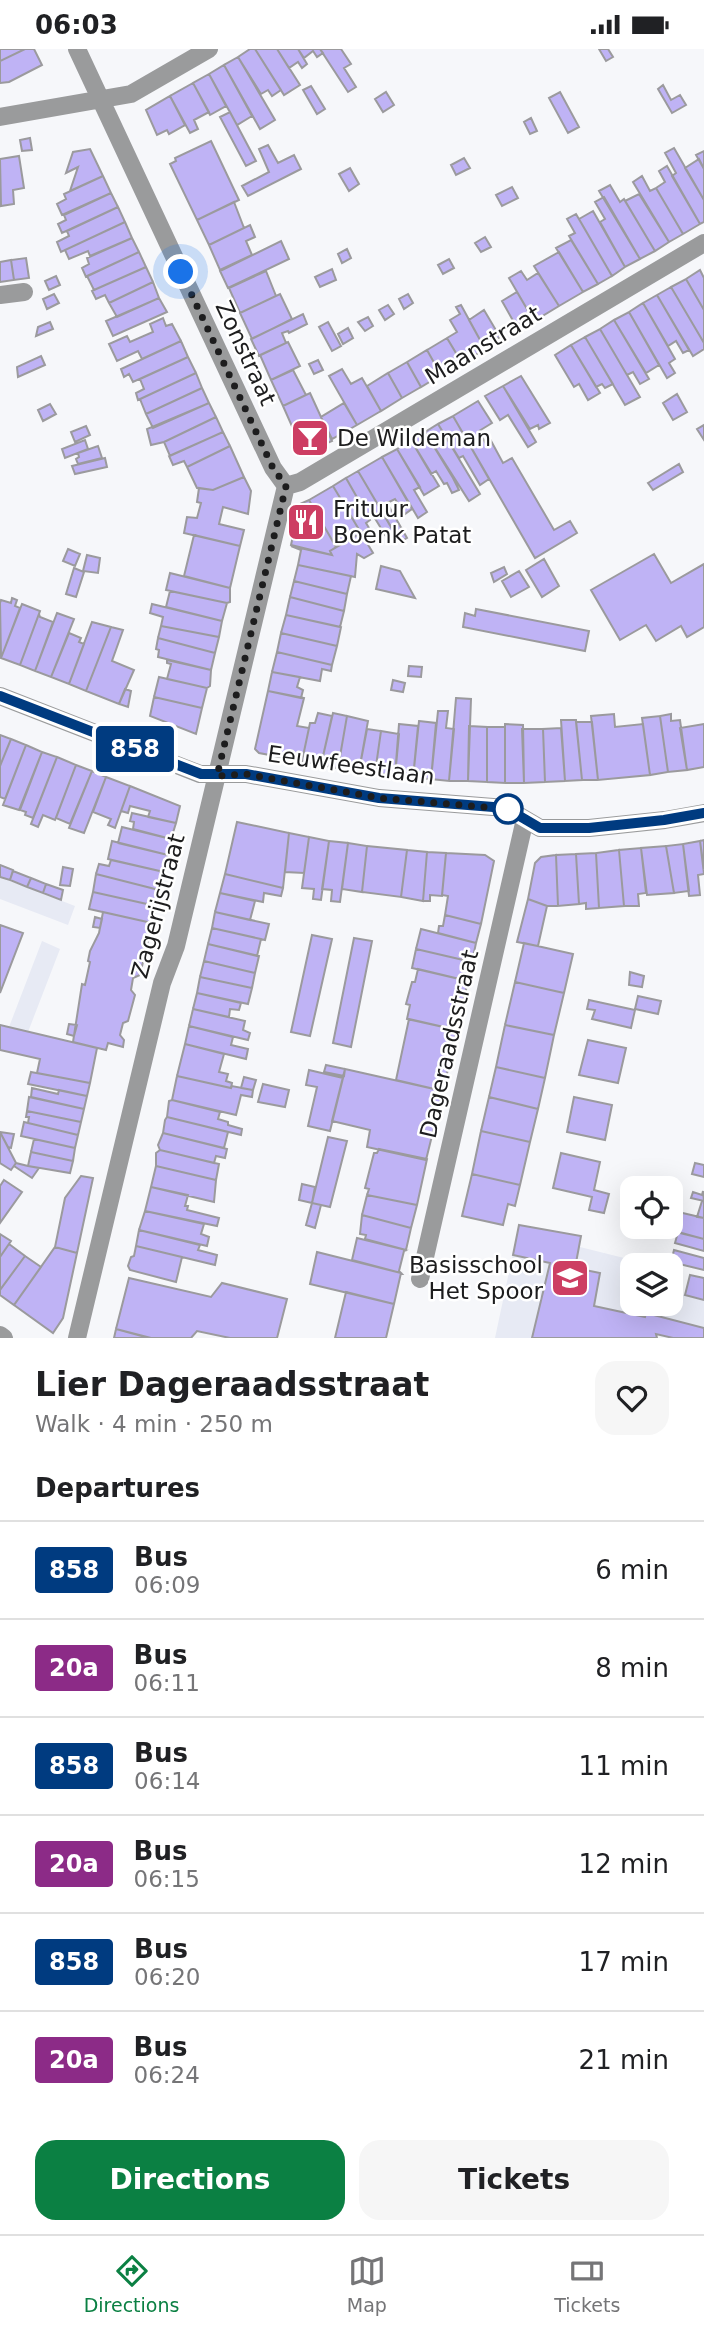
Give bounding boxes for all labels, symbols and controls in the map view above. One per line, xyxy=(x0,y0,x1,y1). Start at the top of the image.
text: 06:03 xyxy=(35,10,118,40)
your location xyxy=(163,254,198,289)
street label: Zonstraat xyxy=(211,297,281,409)
street label: Maanstraat xyxy=(420,300,546,390)
bar icon: De Wildeman xyxy=(289,417,331,459)
place label: De Wildeman xyxy=(337,425,491,451)
place label: Frituur Boenk Patat xyxy=(333,496,471,548)
restaurant icon: Frituur Boenk Patat xyxy=(285,501,327,543)
line badge: 858 xyxy=(95,726,175,772)
text: 858 xyxy=(110,735,160,763)
street label: Eeuwfeestlaan xyxy=(266,740,436,790)
unlabelled marker xyxy=(493,794,523,824)
street label: Zagerijstraat xyxy=(126,831,190,981)
street label: Dageraadsstraat xyxy=(415,947,483,1141)
map controls xyxy=(620,1176,683,1316)
button: locate xyxy=(620,1176,683,1239)
place label: Basisschool Het Spoor xyxy=(409,1252,544,1304)
button: layers xyxy=(620,1253,683,1316)
school or university icon: Basisschool Het Spoor xyxy=(549,1257,591,1299)
button: heart xyxy=(595,1361,669,1435)
text: Lier Dageraadsstraat xyxy=(35,1365,429,1404)
text: Walk · 4 min · 250 m xyxy=(35,1411,273,1437)
text: Departures xyxy=(35,1473,200,1503)
text: Bus xyxy=(134,1542,188,1572)
text: 6 min xyxy=(595,1555,669,1585)
text: 858 xyxy=(49,1556,99,1584)
text: 06:09 xyxy=(134,1572,200,1598)
text: Bus xyxy=(134,1640,187,1670)
text: 8 min xyxy=(595,1653,669,1683)
text: 20a xyxy=(49,1654,99,1682)
text: 06:11 xyxy=(134,1670,200,1696)
text: Bus xyxy=(134,1738,188,1768)
text: 11 min xyxy=(579,1751,669,1781)
text: 858 xyxy=(49,1752,99,1780)
text: 06:14 xyxy=(134,1768,200,1794)
text: Bus xyxy=(134,1836,187,1866)
text: 12 min xyxy=(579,1849,669,1879)
text: 20a xyxy=(49,1850,99,1878)
text: 06:15 xyxy=(134,1866,200,1892)
text: Bus xyxy=(134,1934,188,1964)
text: 17 min xyxy=(579,1947,669,1977)
text: 858 xyxy=(49,1948,99,1976)
text: 06:20 xyxy=(134,1964,200,1990)
text: Bus xyxy=(134,2032,187,2062)
text: 21 min xyxy=(579,2045,669,2075)
text: 20a xyxy=(49,2046,99,2074)
text: 06:24 xyxy=(134,2062,200,2088)
button: Directions xyxy=(35,2140,345,2220)
button: Tickets xyxy=(359,2140,669,2220)
tab: Directions xyxy=(84,2252,179,2316)
tab: Map xyxy=(347,2252,387,2316)
tab: Tickets xyxy=(554,2252,620,2316)

